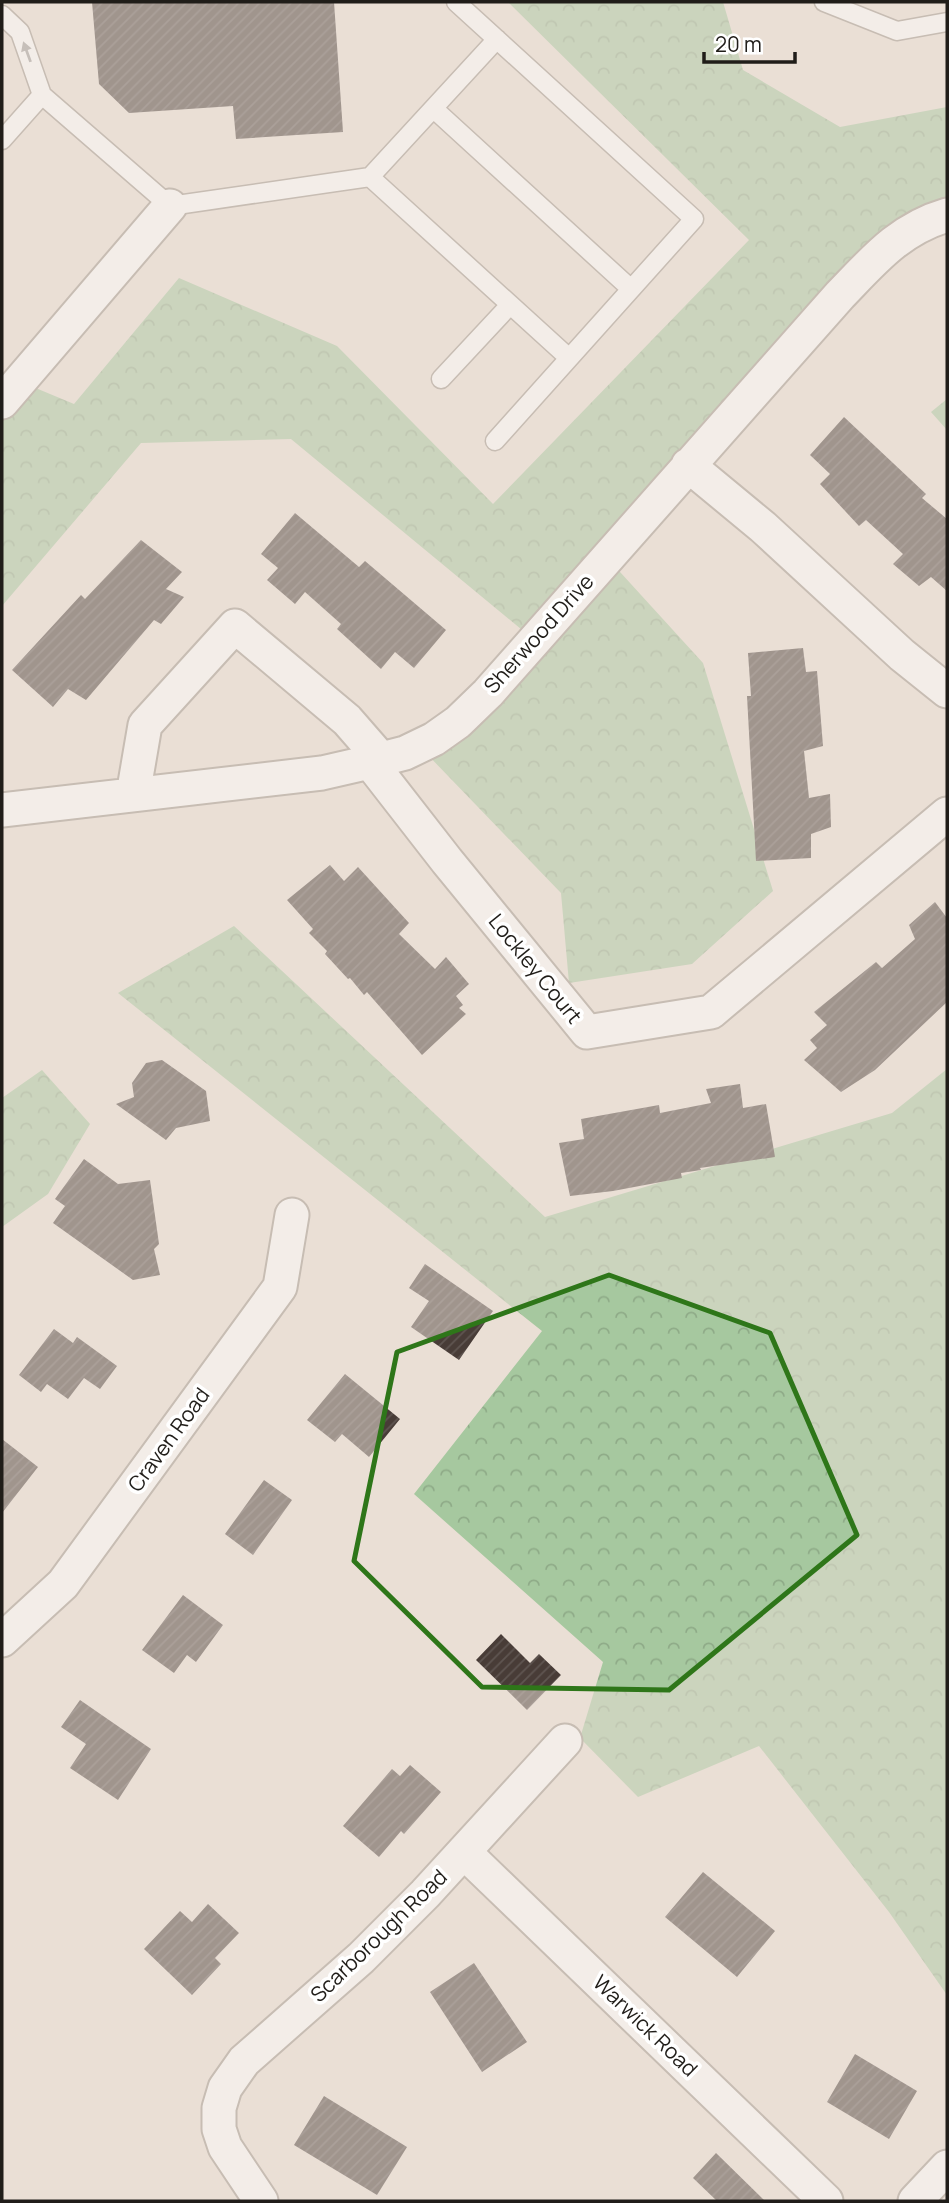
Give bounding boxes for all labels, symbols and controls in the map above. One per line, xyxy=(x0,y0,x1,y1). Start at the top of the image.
scale bar xyxy=(704,21,795,65)
text: 20 m xyxy=(715,30,762,58)
one-way arrow xyxy=(21,41,32,62)
street label: Sherwood Drive xyxy=(477,568,599,699)
street label: Lockley Court xyxy=(483,908,589,1029)
street label: Craven Road xyxy=(121,1382,215,1497)
street label: Scarborough Road xyxy=(304,1863,453,2008)
street label: Warwick Road xyxy=(587,1968,704,2082)

